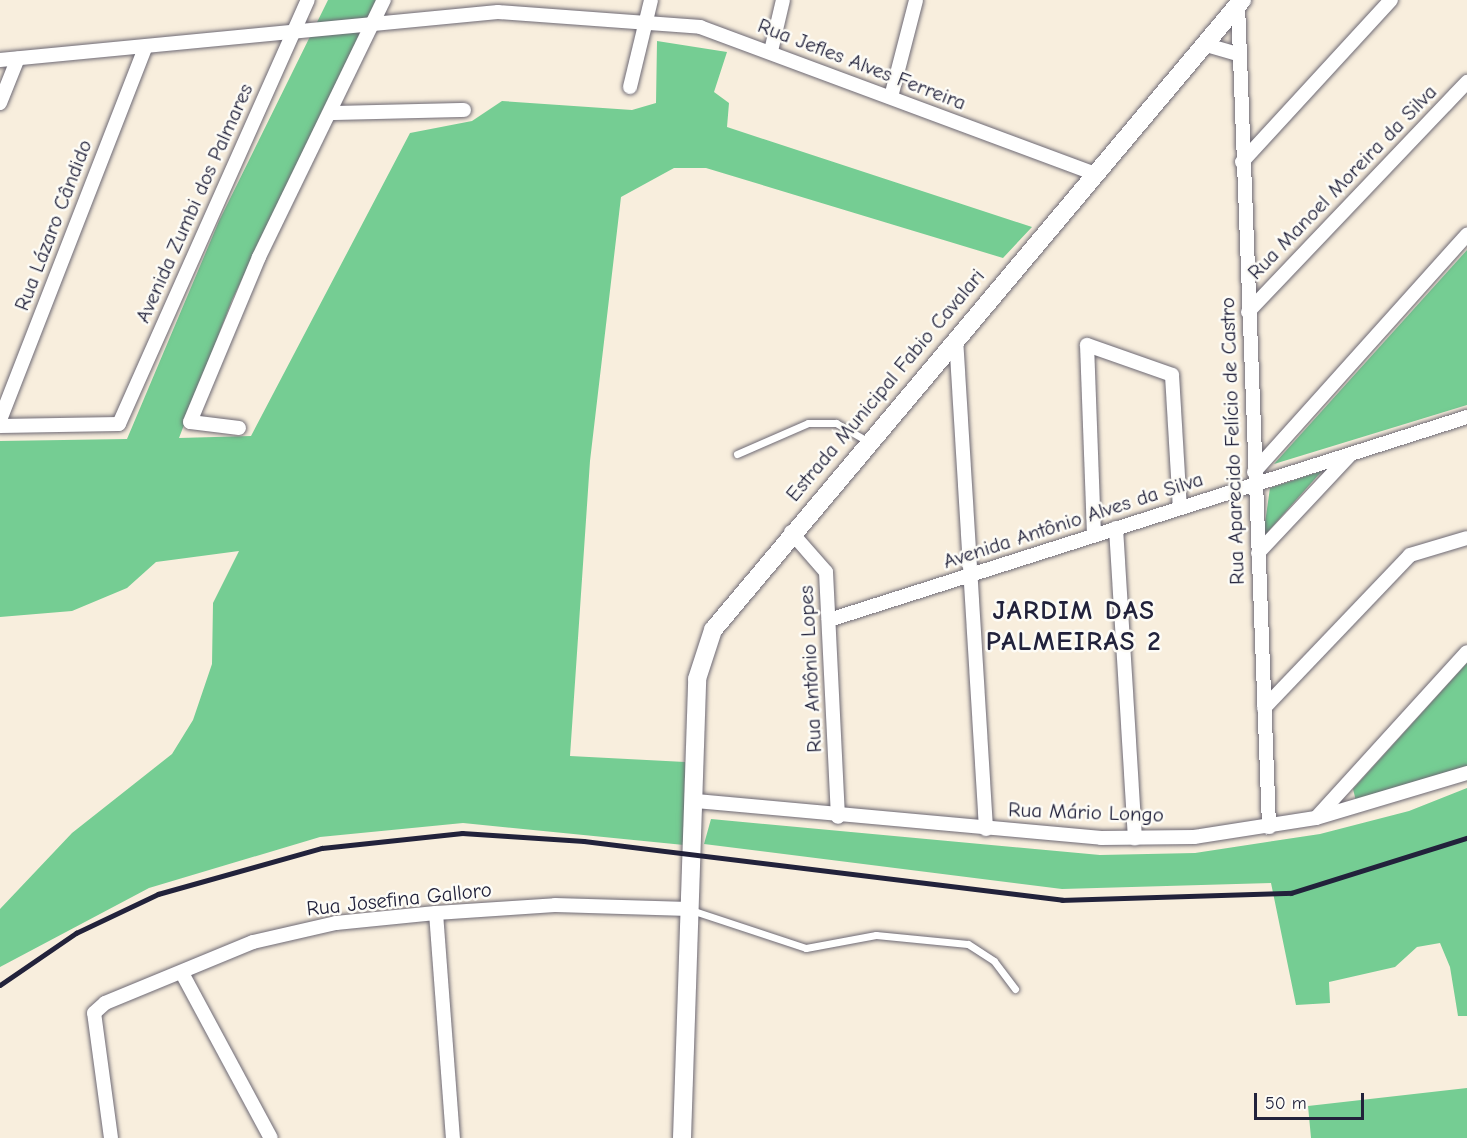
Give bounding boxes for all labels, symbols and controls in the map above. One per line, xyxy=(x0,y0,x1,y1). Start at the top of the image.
street label: Rua Jefles Alves Ferreira xyxy=(754,13,970,115)
street label: Avenida Zumbi dos Palmares xyxy=(130,79,258,327)
street label: Rua Manoel Moreira da Silva xyxy=(1242,79,1442,285)
street label: Rua Lázaro Cândido xyxy=(9,136,97,314)
street label: Estrada Municipal Fabio Cavalari xyxy=(780,264,990,506)
street label: Rua Aparecido Felício de Castro xyxy=(1214,297,1250,585)
street label: Avenida Antônio Alves da Silva xyxy=(940,466,1206,574)
street label: Rua Antônio Lopes xyxy=(793,585,827,753)
district label: JARDIM DAS PALMEIRAS 2 xyxy=(986,594,1162,657)
street label: Rua Mário Longo xyxy=(1008,797,1164,827)
street label: Rua Josefina Galloro xyxy=(305,877,493,921)
scale bar xyxy=(1257,1081,1366,1119)
text: 50 m xyxy=(1265,1093,1307,1114)

